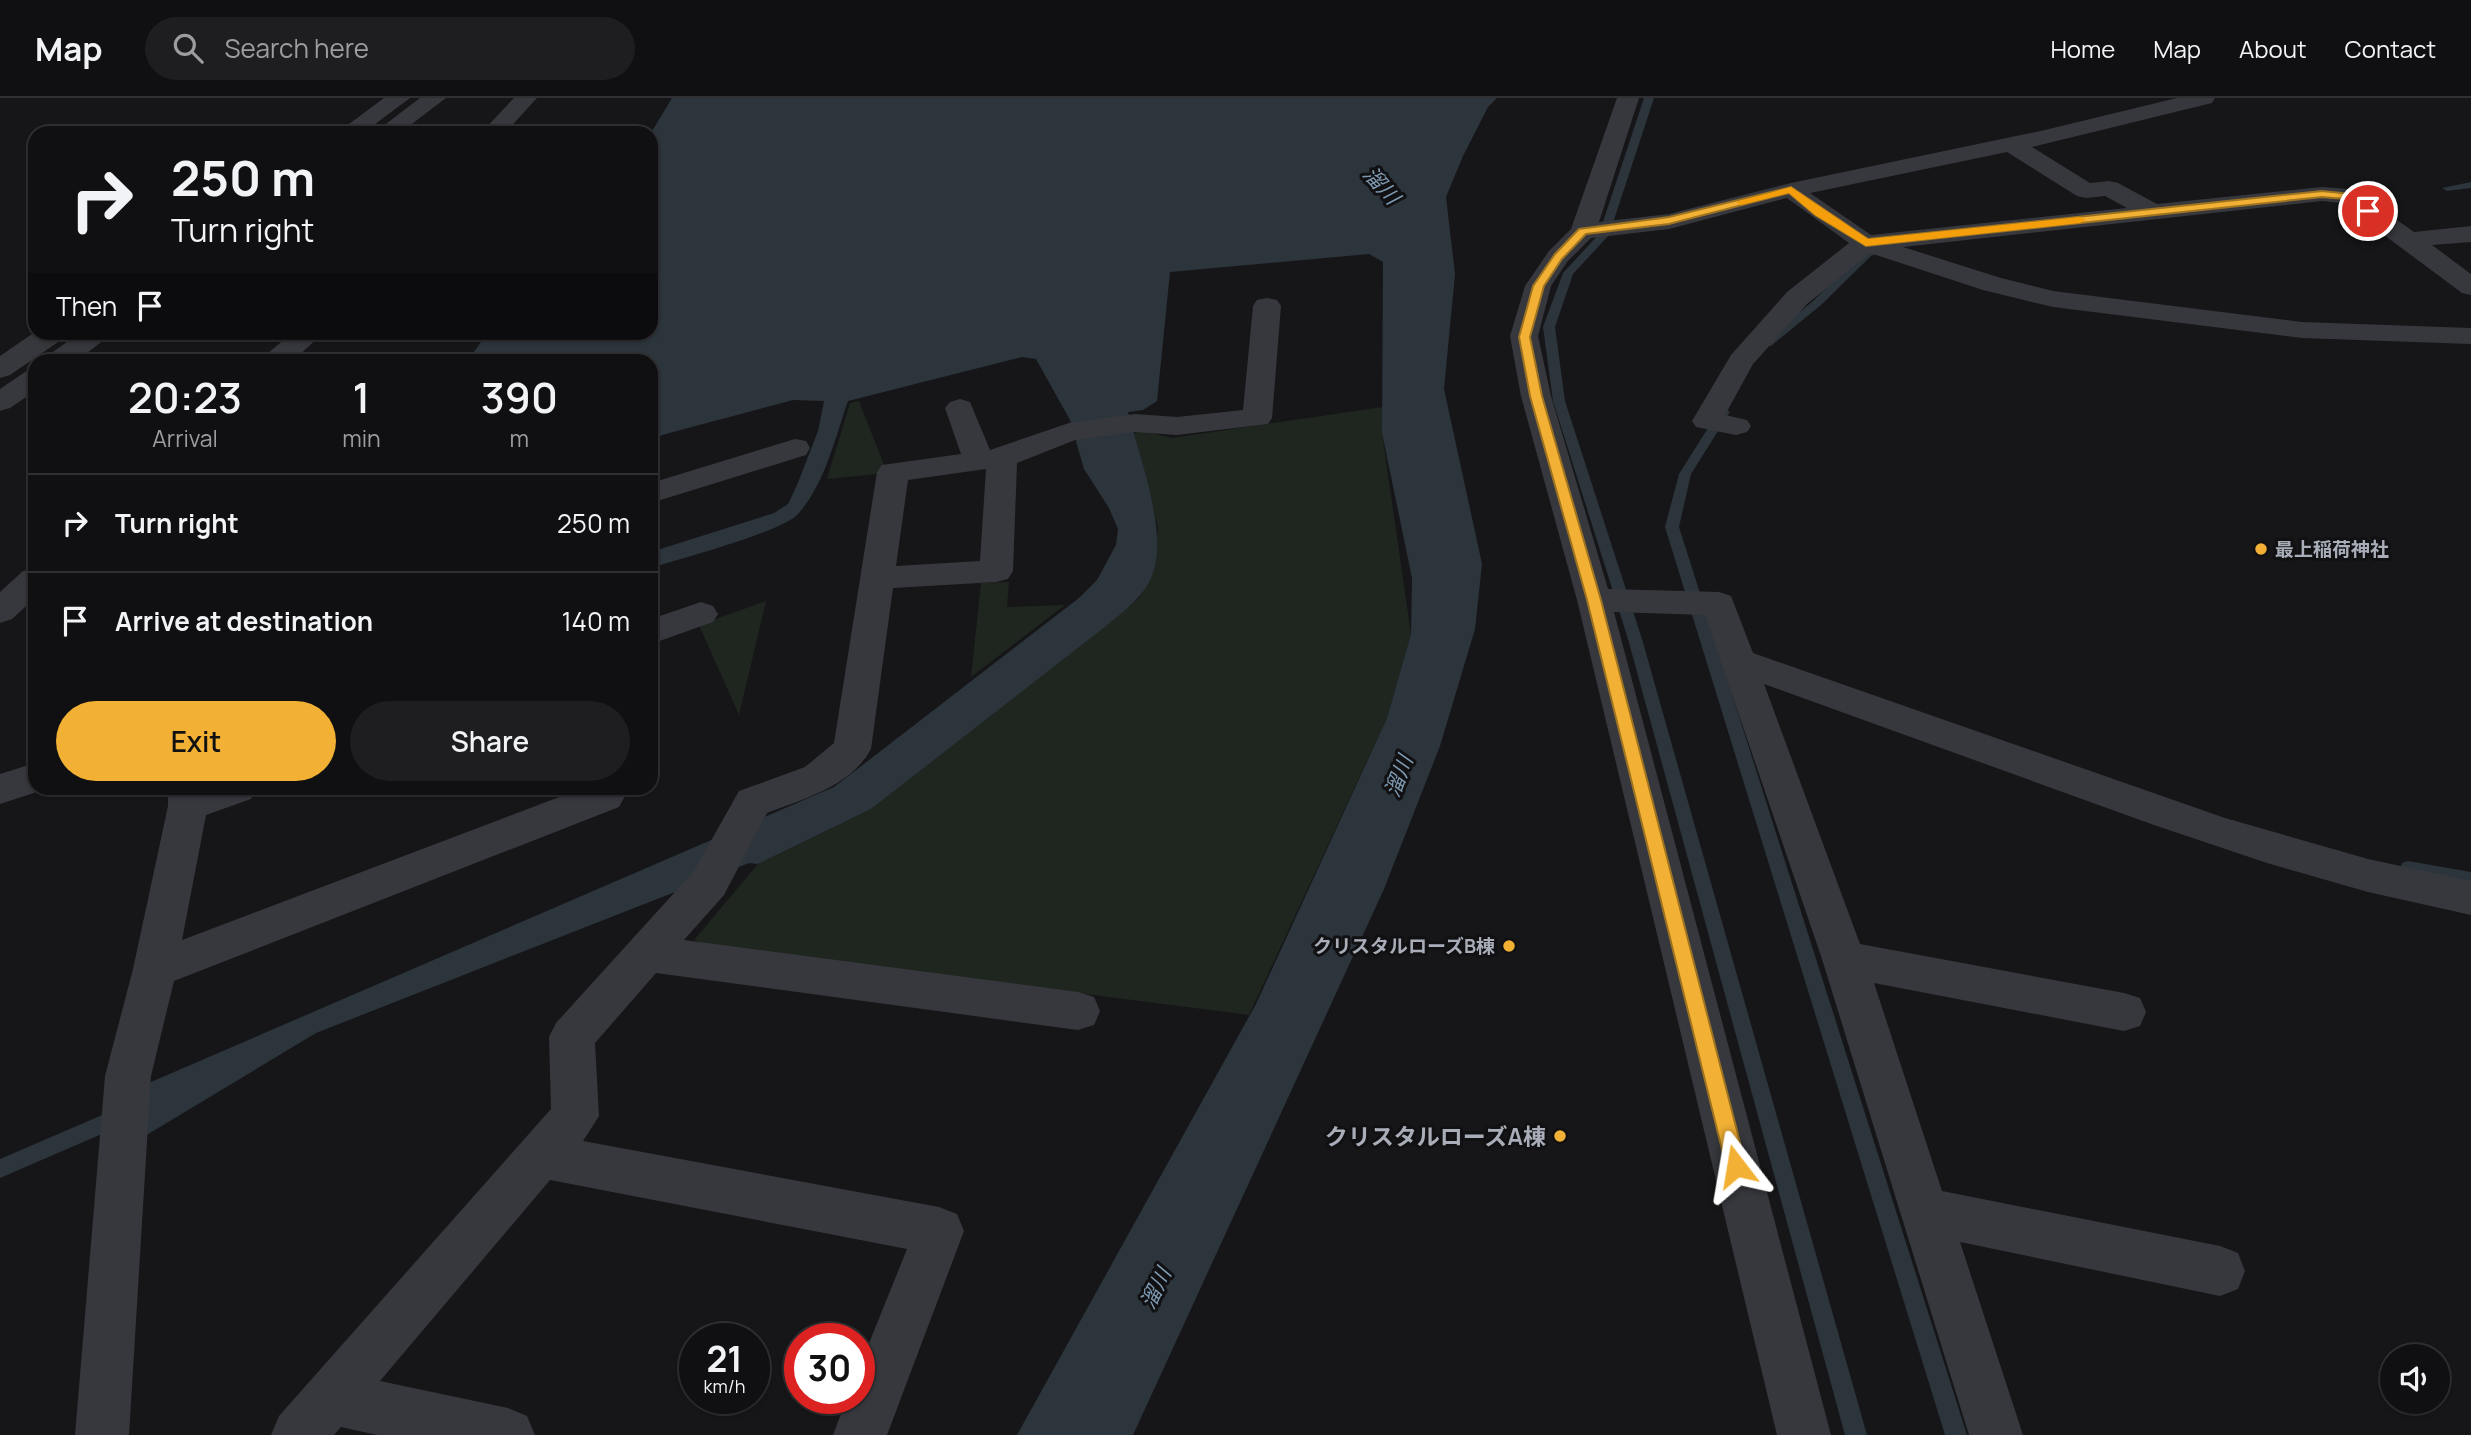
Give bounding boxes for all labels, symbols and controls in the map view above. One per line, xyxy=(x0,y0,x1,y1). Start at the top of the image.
search box xyxy=(145,17,635,80)
text: Map xyxy=(35,26,103,71)
icon: search xyxy=(169,29,207,67)
text: Search here xyxy=(225,30,369,66)
text: Home xyxy=(2050,32,2115,65)
text: Map xyxy=(2153,32,2201,65)
text: About xyxy=(2239,32,2307,65)
text: Contact xyxy=(2345,32,2436,65)
text: 250 m xyxy=(171,144,315,211)
icon: right xyxy=(56,154,147,245)
water label: 溜川 xyxy=(1358,160,1408,211)
pin xyxy=(2338,181,2398,241)
icon: arrive xyxy=(2349,192,2387,230)
text: Turn right xyxy=(171,208,314,252)
icon: arrive xyxy=(131,287,169,325)
text: Then xyxy=(56,288,117,324)
text: 20:23 xyxy=(128,368,242,426)
text: 1 xyxy=(353,368,370,426)
text: 390 xyxy=(481,368,558,426)
text: Arrival xyxy=(152,422,218,454)
text: min xyxy=(342,422,381,454)
text: m xyxy=(510,422,529,454)
icon: right xyxy=(56,504,94,542)
text: Turn right xyxy=(115,505,239,541)
text: 250 m xyxy=(557,505,630,541)
place label: 最上稲荷神社 xyxy=(2275,536,2389,562)
marker: 最上稲荷神社 xyxy=(2253,541,2269,557)
icon: arrive xyxy=(56,602,94,640)
text: Arrive at destination xyxy=(115,603,373,639)
text: 140 m xyxy=(561,603,630,639)
button: Exit xyxy=(56,701,336,781)
button: Share xyxy=(350,701,630,781)
water label: 溜川 xyxy=(1377,750,1419,801)
place label: クリスタルローズB棟 xyxy=(1313,933,1495,959)
marker: クリスタルローズB棟 xyxy=(1501,938,1517,954)
place label: クリスタルローズA棟 xyxy=(1325,1120,1546,1152)
marker: クリスタルローズA棟 xyxy=(1552,1128,1568,1144)
position arrow xyxy=(1699,1129,1773,1203)
water label: 溜川 xyxy=(1133,1261,1178,1313)
speed limit sign: 30 xyxy=(784,1323,875,1414)
text: 21 xyxy=(706,1335,743,1383)
map controls xyxy=(2380,1344,2450,1414)
button: sound xyxy=(2380,1344,2450,1414)
text: km/h xyxy=(704,1374,745,1398)

